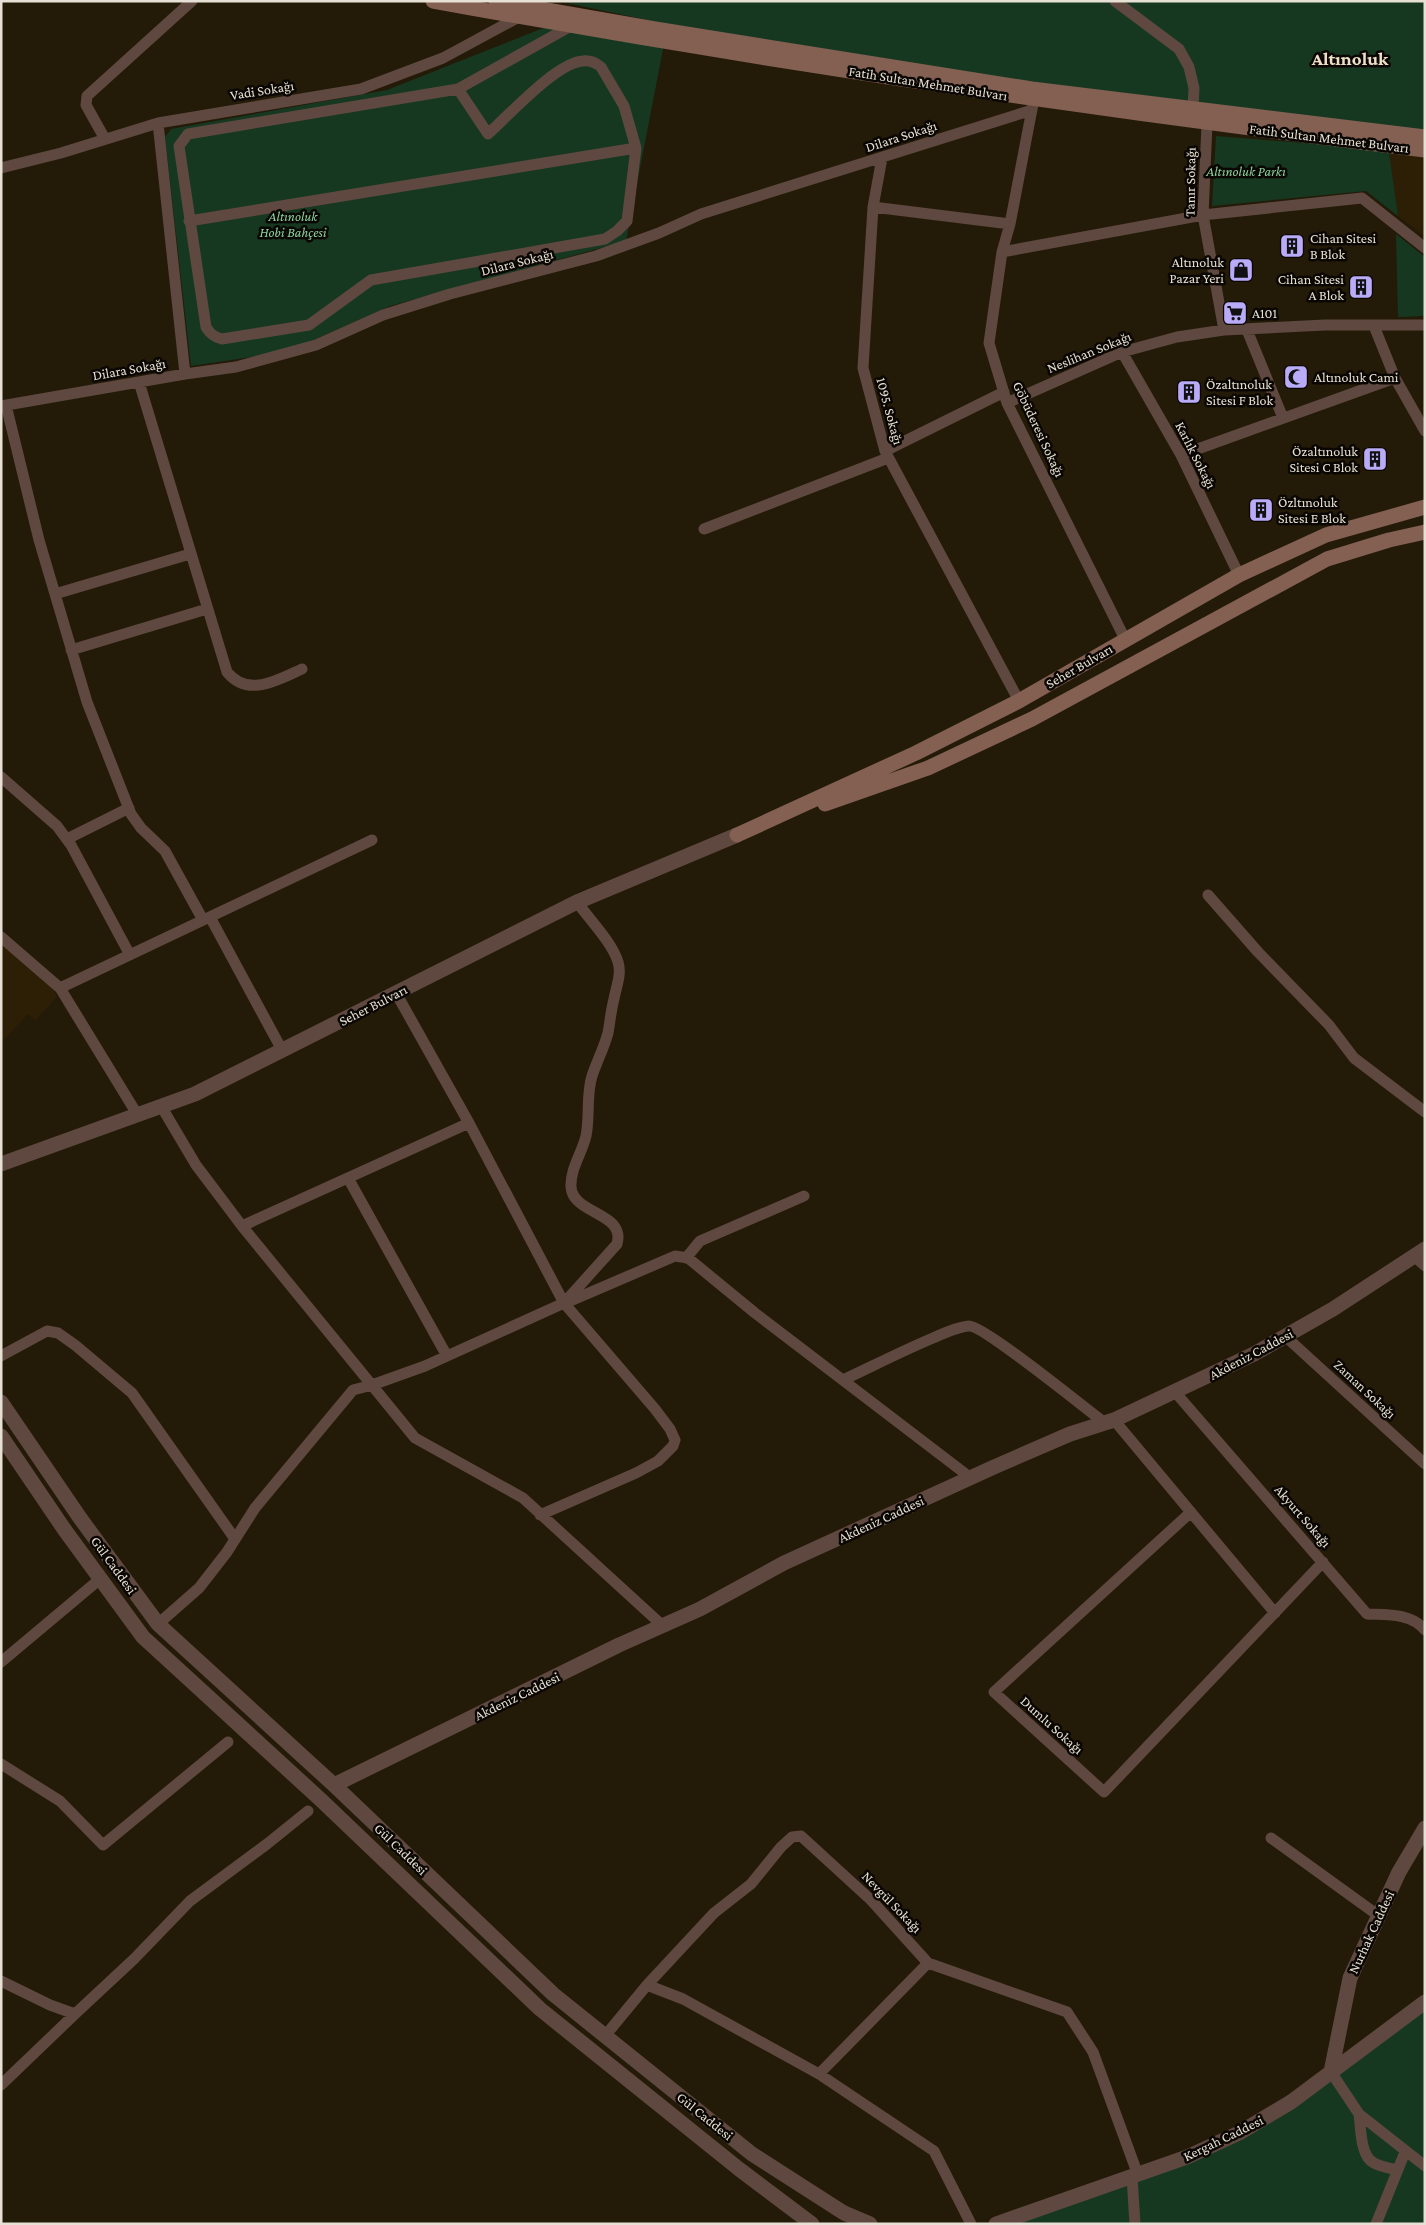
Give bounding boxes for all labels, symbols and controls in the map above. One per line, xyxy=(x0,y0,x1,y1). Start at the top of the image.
district label: Altınoluk xyxy=(1311,48,1389,69)
street label: Fatih Sultan Mehmet Bulvarı xyxy=(847,63,1009,104)
street label: Vadi Sokağı xyxy=(229,77,295,103)
street label: Dilara Sokağı xyxy=(863,117,939,155)
street label: Fatih Sultan Mehmet Bulvarı xyxy=(1248,120,1410,156)
street label: Tanır Sokağı xyxy=(1181,147,1199,217)
park label: Altınoluk Parkı xyxy=(1205,163,1286,179)
park label: Altınoluk Hobi Bahçesi xyxy=(259,208,327,240)
place label: Cihan Sitesi B Blok xyxy=(1310,230,1376,262)
building icon: Cihan Sitesi B Blok xyxy=(1279,233,1305,259)
street label: Dilara Sokağı xyxy=(479,245,555,279)
place label: Altınoluk Pazar Yeri xyxy=(1169,254,1224,286)
shop icon: Altınoluk Pazar Yeri xyxy=(1228,257,1254,283)
place label: Cihan Sitesi A Blok xyxy=(1278,271,1344,303)
building icon: Cihan Sitesi A Blok xyxy=(1348,274,1374,300)
supermarket icon: A101 xyxy=(1222,300,1248,326)
place label: A101 xyxy=(1252,305,1278,321)
street label: Neslihan Sokağı xyxy=(1045,328,1134,376)
street label: Dilara Sokağı xyxy=(91,355,167,383)
mosque icon: Altınoluk Cami xyxy=(1283,364,1309,390)
place label: Altınoluk Cami xyxy=(1314,369,1399,385)
street label: 1095. Sokağı xyxy=(873,376,907,447)
place label: Özaltınoluk Sitesi F Blok xyxy=(1206,376,1274,408)
street label: Göbüderesi Sokağı xyxy=(1010,379,1068,480)
building icon: Özaltınoluk Sitesi F Blok xyxy=(1176,379,1202,405)
street label: Karlık Sokağı xyxy=(1172,419,1220,491)
place label: Özaltınoluk Sitesi C Blok xyxy=(1289,443,1358,475)
building icon: Özaltınoluk Sitesi C Blok xyxy=(1362,446,1388,472)
place label: Özltınoluk Sitesi E Blok xyxy=(1278,494,1346,526)
building icon: Özltınoluk Sitesi E Blok xyxy=(1248,497,1274,523)
street label: Seher Bulvarı xyxy=(1043,640,1115,691)
street label: Seher Bulvarı xyxy=(336,981,410,1029)
street label: Akdeniz Caddesi xyxy=(1206,1325,1296,1383)
street label: Zaman Sokağı xyxy=(1331,1356,1399,1422)
street label: Akyurt Sokağı xyxy=(1272,1481,1335,1551)
street label: Akdeniz Caddesi xyxy=(836,1492,927,1546)
street label: Gül Caddesi xyxy=(88,1533,140,1597)
street label: Akdeniz Caddesi xyxy=(472,1668,562,1723)
street label: Dumlu Sokağı xyxy=(1017,1693,1087,1758)
street label: Gül Caddesi xyxy=(371,1820,431,1878)
street label: Nevgül Sokağı xyxy=(859,1868,925,1936)
street label: Nurhak Caddesi xyxy=(1345,1888,1397,1976)
street label: Gül Caddesi xyxy=(674,2089,736,2144)
street label: Kergah Caddesi xyxy=(1180,2112,1266,2164)

